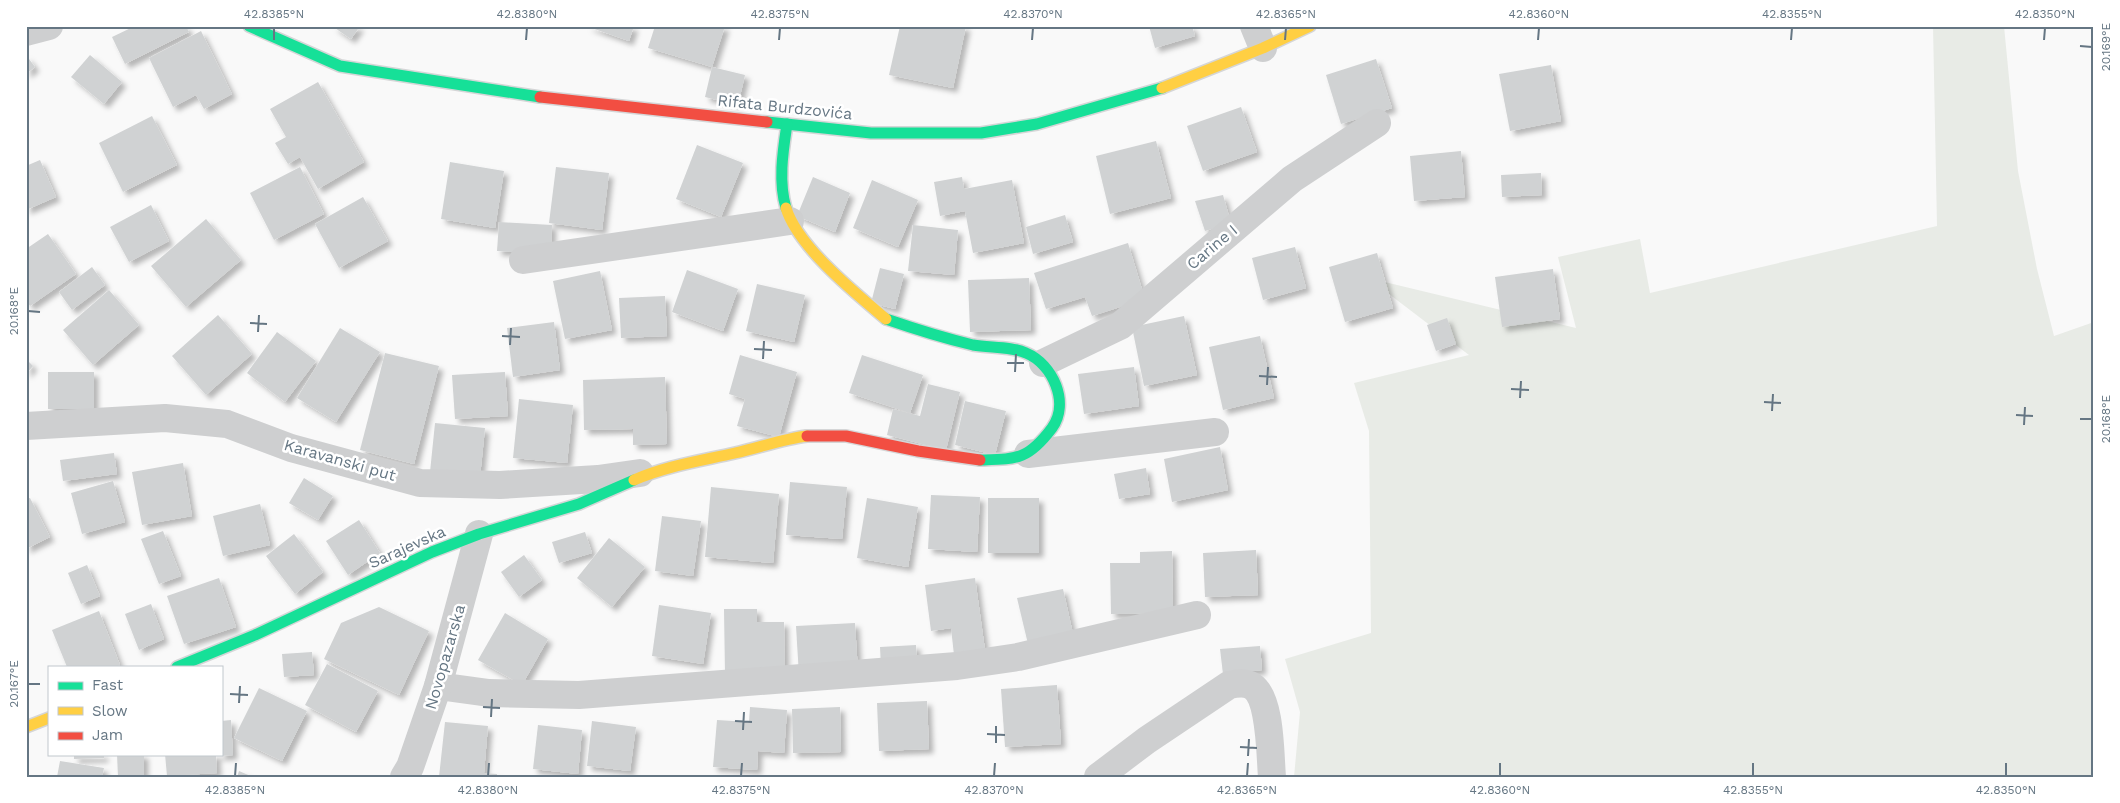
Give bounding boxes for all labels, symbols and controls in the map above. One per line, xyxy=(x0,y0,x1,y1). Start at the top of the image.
text: 42.8385°N xyxy=(244,7,304,21)
text: 42.8380°N xyxy=(497,7,557,21)
text: 42.8375°N xyxy=(750,7,810,21)
text: 42.8370°N xyxy=(1003,7,1063,21)
text: 42.8365°N xyxy=(1256,7,1316,21)
text: 42.8360°N xyxy=(1509,7,1569,21)
text: 42.8355°N xyxy=(1762,7,1822,21)
text: 42.8350°N xyxy=(2015,7,2075,21)
text: 20.169°E xyxy=(2099,22,2113,71)
street label: Rifata Burdzovića xyxy=(717,90,853,124)
street label: Carine I xyxy=(1183,220,1241,274)
text: 20.168°E xyxy=(7,286,21,335)
text: 20.168°E xyxy=(2099,394,2113,443)
street label: Karavanski put xyxy=(282,435,398,485)
street label: Sarajevska xyxy=(366,522,448,572)
street label: Novopazarska xyxy=(421,602,469,712)
text: 20.167°E xyxy=(7,660,21,708)
legend xyxy=(48,666,222,756)
text: Fast xyxy=(92,676,124,694)
text: Slow xyxy=(92,702,128,720)
text: Jam xyxy=(92,726,123,744)
text: 42.8385°N xyxy=(205,783,265,797)
text: 42.8380°N xyxy=(458,783,518,797)
text: 42.8375°N xyxy=(711,783,771,797)
text: 42.8370°N xyxy=(964,783,1024,797)
text: 42.8365°N xyxy=(1217,783,1277,797)
text: 42.8360°N xyxy=(1470,783,1530,797)
text: 42.8355°N xyxy=(1723,783,1783,797)
text: 42.8350°N xyxy=(1976,783,2036,797)

